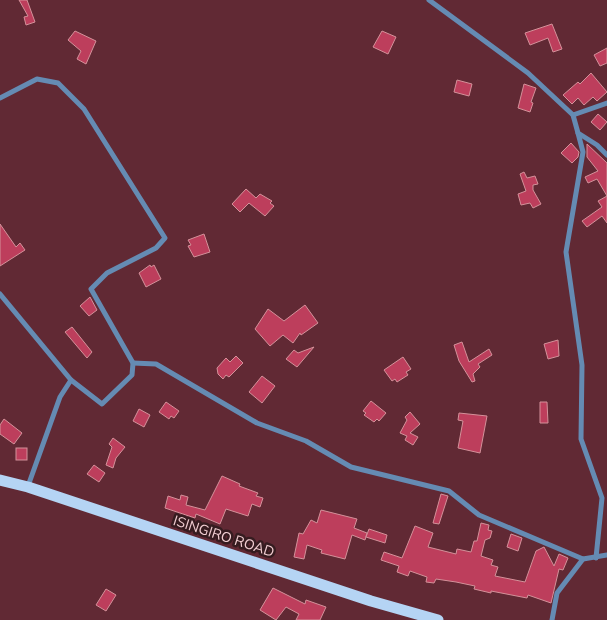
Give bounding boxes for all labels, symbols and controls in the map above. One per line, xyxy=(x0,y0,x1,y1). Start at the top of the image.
street label: ISINGIRO ROAD xyxy=(171,511,277,561)

